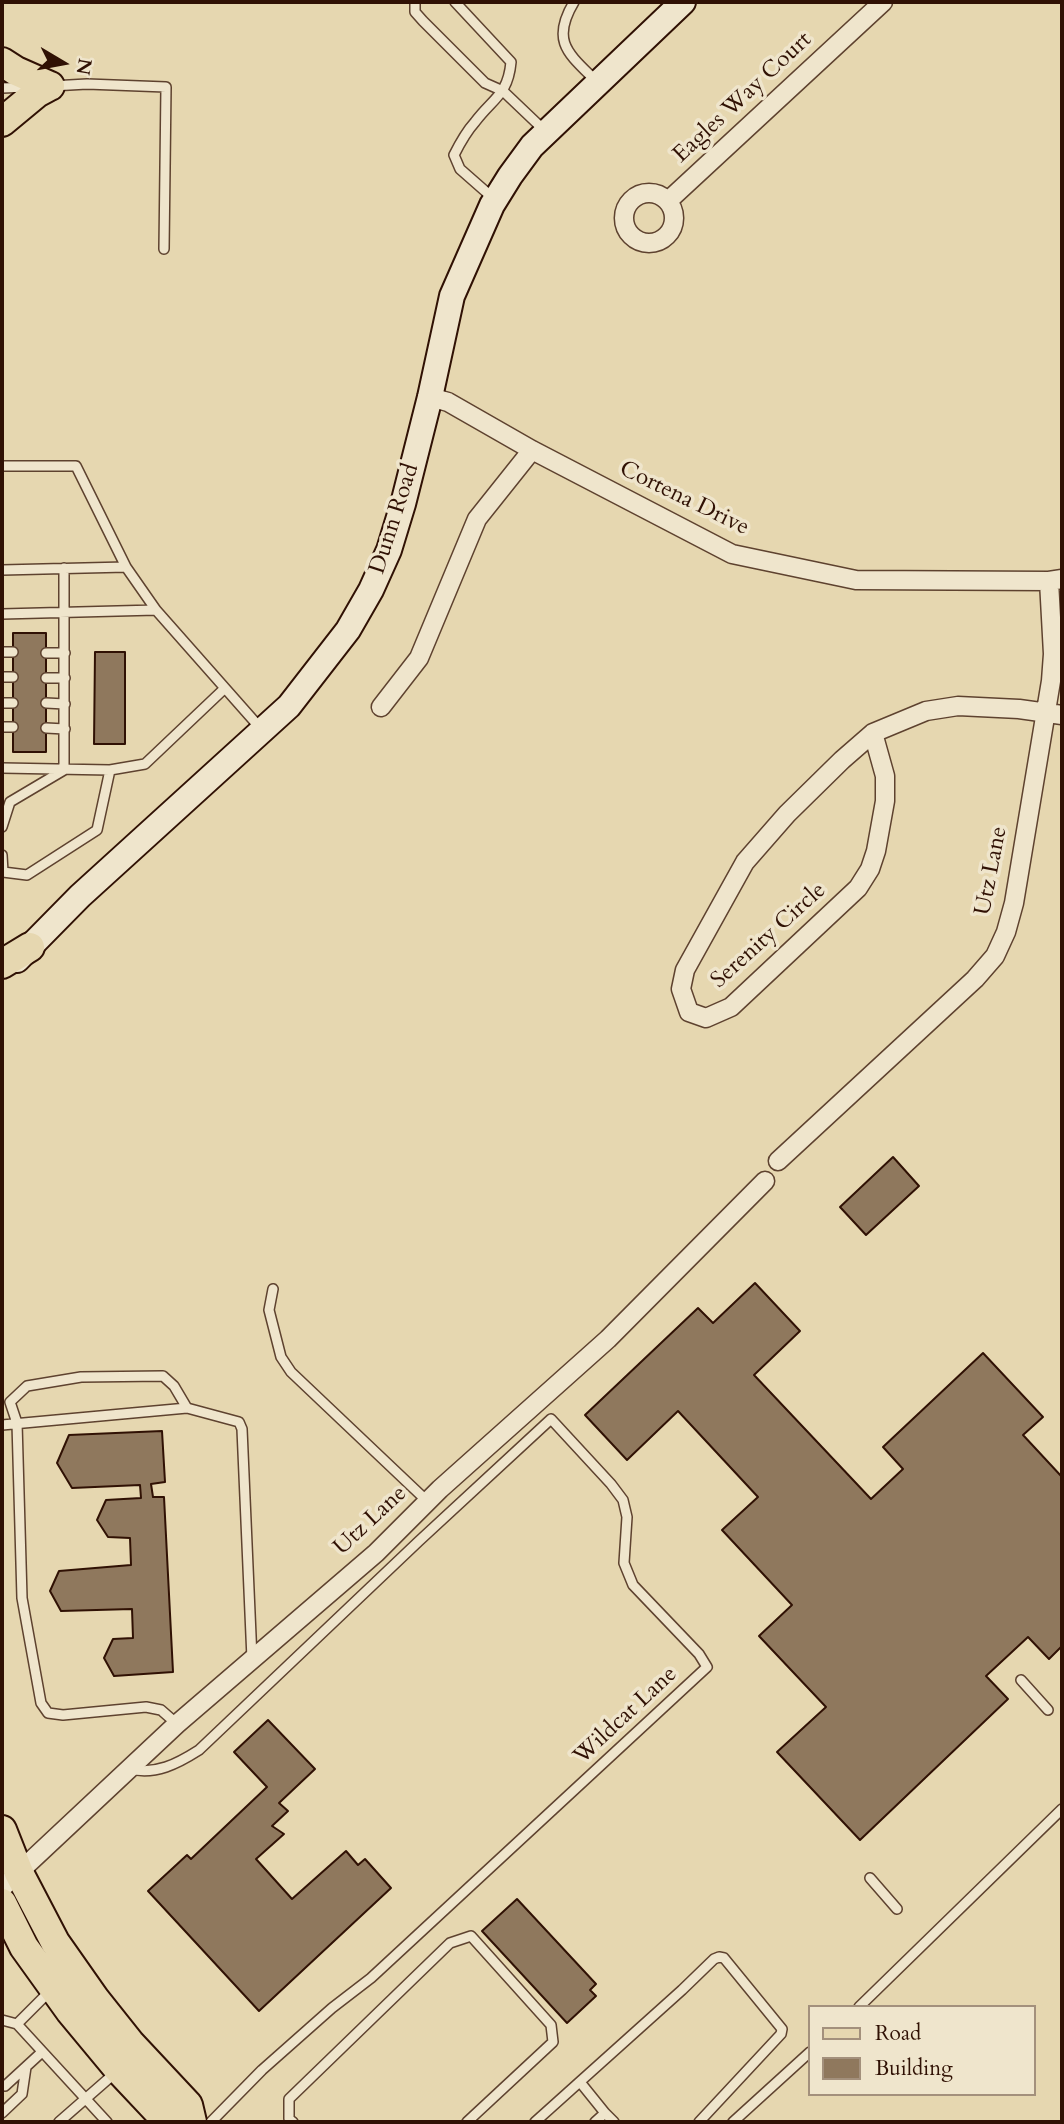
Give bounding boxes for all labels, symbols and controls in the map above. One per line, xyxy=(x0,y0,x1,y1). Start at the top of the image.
street label: Eagles Way Court xyxy=(668,27,818,169)
north arrow xyxy=(28,28,98,98)
text: N xyxy=(69,56,98,77)
street label: Cortena Drive xyxy=(615,456,753,542)
street label: Dunn Road xyxy=(364,460,426,578)
street label: Utz Lane xyxy=(970,824,1014,918)
street label: Serenity Circle xyxy=(706,877,832,995)
street label: Utz Lane xyxy=(329,1480,413,1562)
street label: Wildcat Lane xyxy=(569,1661,683,1771)
legend xyxy=(808,2005,1036,2096)
text: Road xyxy=(875,2019,921,2048)
text: Building xyxy=(875,2054,953,2083)

